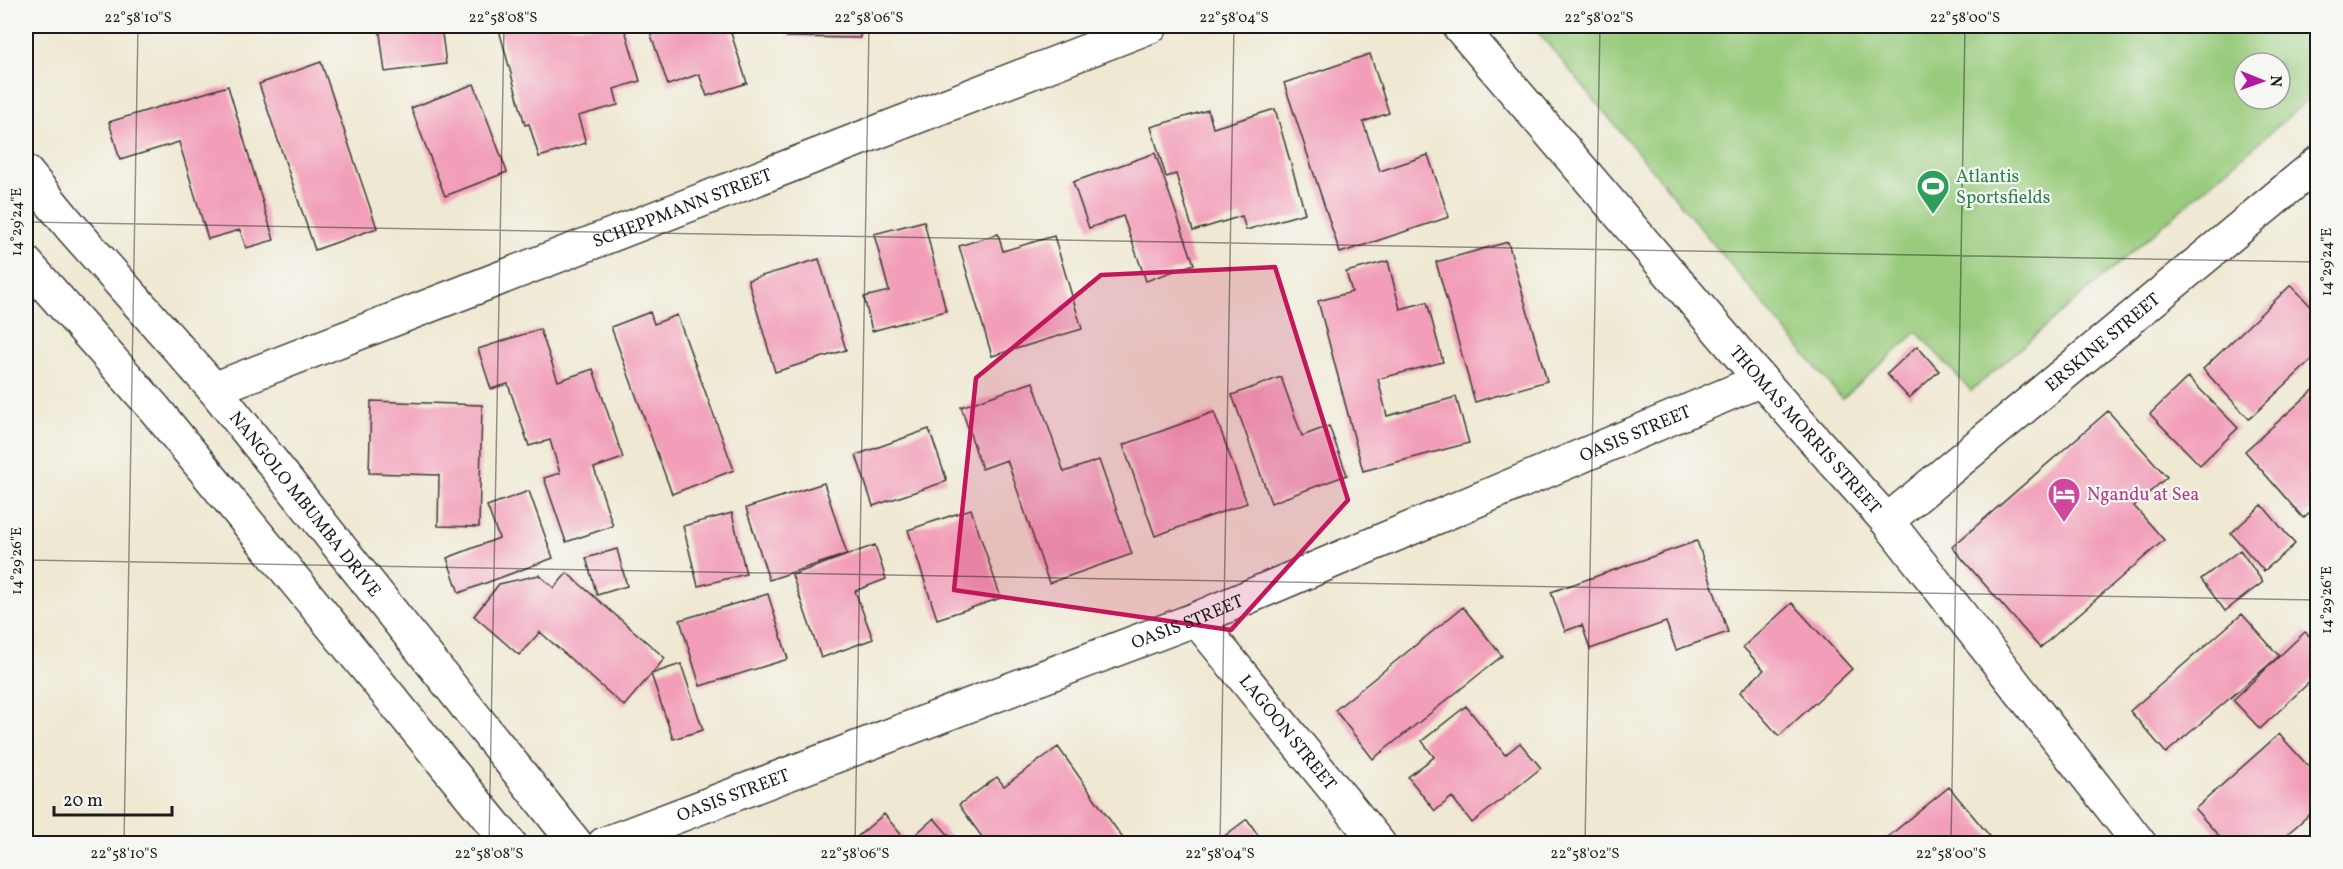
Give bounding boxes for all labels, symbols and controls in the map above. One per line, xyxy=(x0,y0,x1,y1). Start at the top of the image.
text: 22°58'10"S xyxy=(104,8,172,29)
text: 22°58'08"S xyxy=(468,8,538,29)
text: 22°58'06"S xyxy=(834,8,904,29)
text: 22°58'04"S xyxy=(1199,8,1269,29)
text: 22°58'02"S xyxy=(1564,8,1634,29)
text: 22°58'00"S xyxy=(1930,8,2000,29)
north arrow xyxy=(2232,51,2292,111)
text: N xyxy=(2264,75,2286,88)
street label: SCHEPPMANN STREET xyxy=(589,163,776,255)
place label: Atlantis Sportsfields xyxy=(1956,165,2050,211)
sports icon: Atlantis Sportsfields xyxy=(1915,168,1951,215)
text: 14°29'24"E xyxy=(7,188,28,256)
text: 14°29'24"E xyxy=(2317,228,2338,296)
street label: ERSKINE STREET xyxy=(2040,288,2167,399)
street label: THOMAS MORRIS STREET xyxy=(1723,341,1886,521)
street label: OASIS STREET xyxy=(1576,400,1696,469)
street label: NANGOLO MBUMBA DRIVE xyxy=(223,407,386,603)
hotel icon: Ngandu at Sea xyxy=(2046,476,2082,523)
place label: Ngandu at Sea xyxy=(2087,483,2199,508)
text: 14°29'26"E xyxy=(7,527,28,595)
text: 14°29'26"E xyxy=(2317,566,2338,634)
street label: OASIS STREET xyxy=(1128,589,1248,656)
street label: LAGOON STREET xyxy=(1232,670,1342,797)
street label: OASIS STREET xyxy=(674,763,794,829)
scale bar xyxy=(54,779,172,817)
text: 20 m xyxy=(63,789,103,814)
text: 22°58'10"S xyxy=(90,844,158,865)
text: 22°58'08"S xyxy=(454,844,524,865)
text: 22°58'06"S xyxy=(820,844,890,865)
text: 22°58'04"S xyxy=(1185,844,1255,865)
text: 22°58'02"S xyxy=(1550,844,1620,865)
text: 22°58'00"S xyxy=(1916,844,1986,865)

